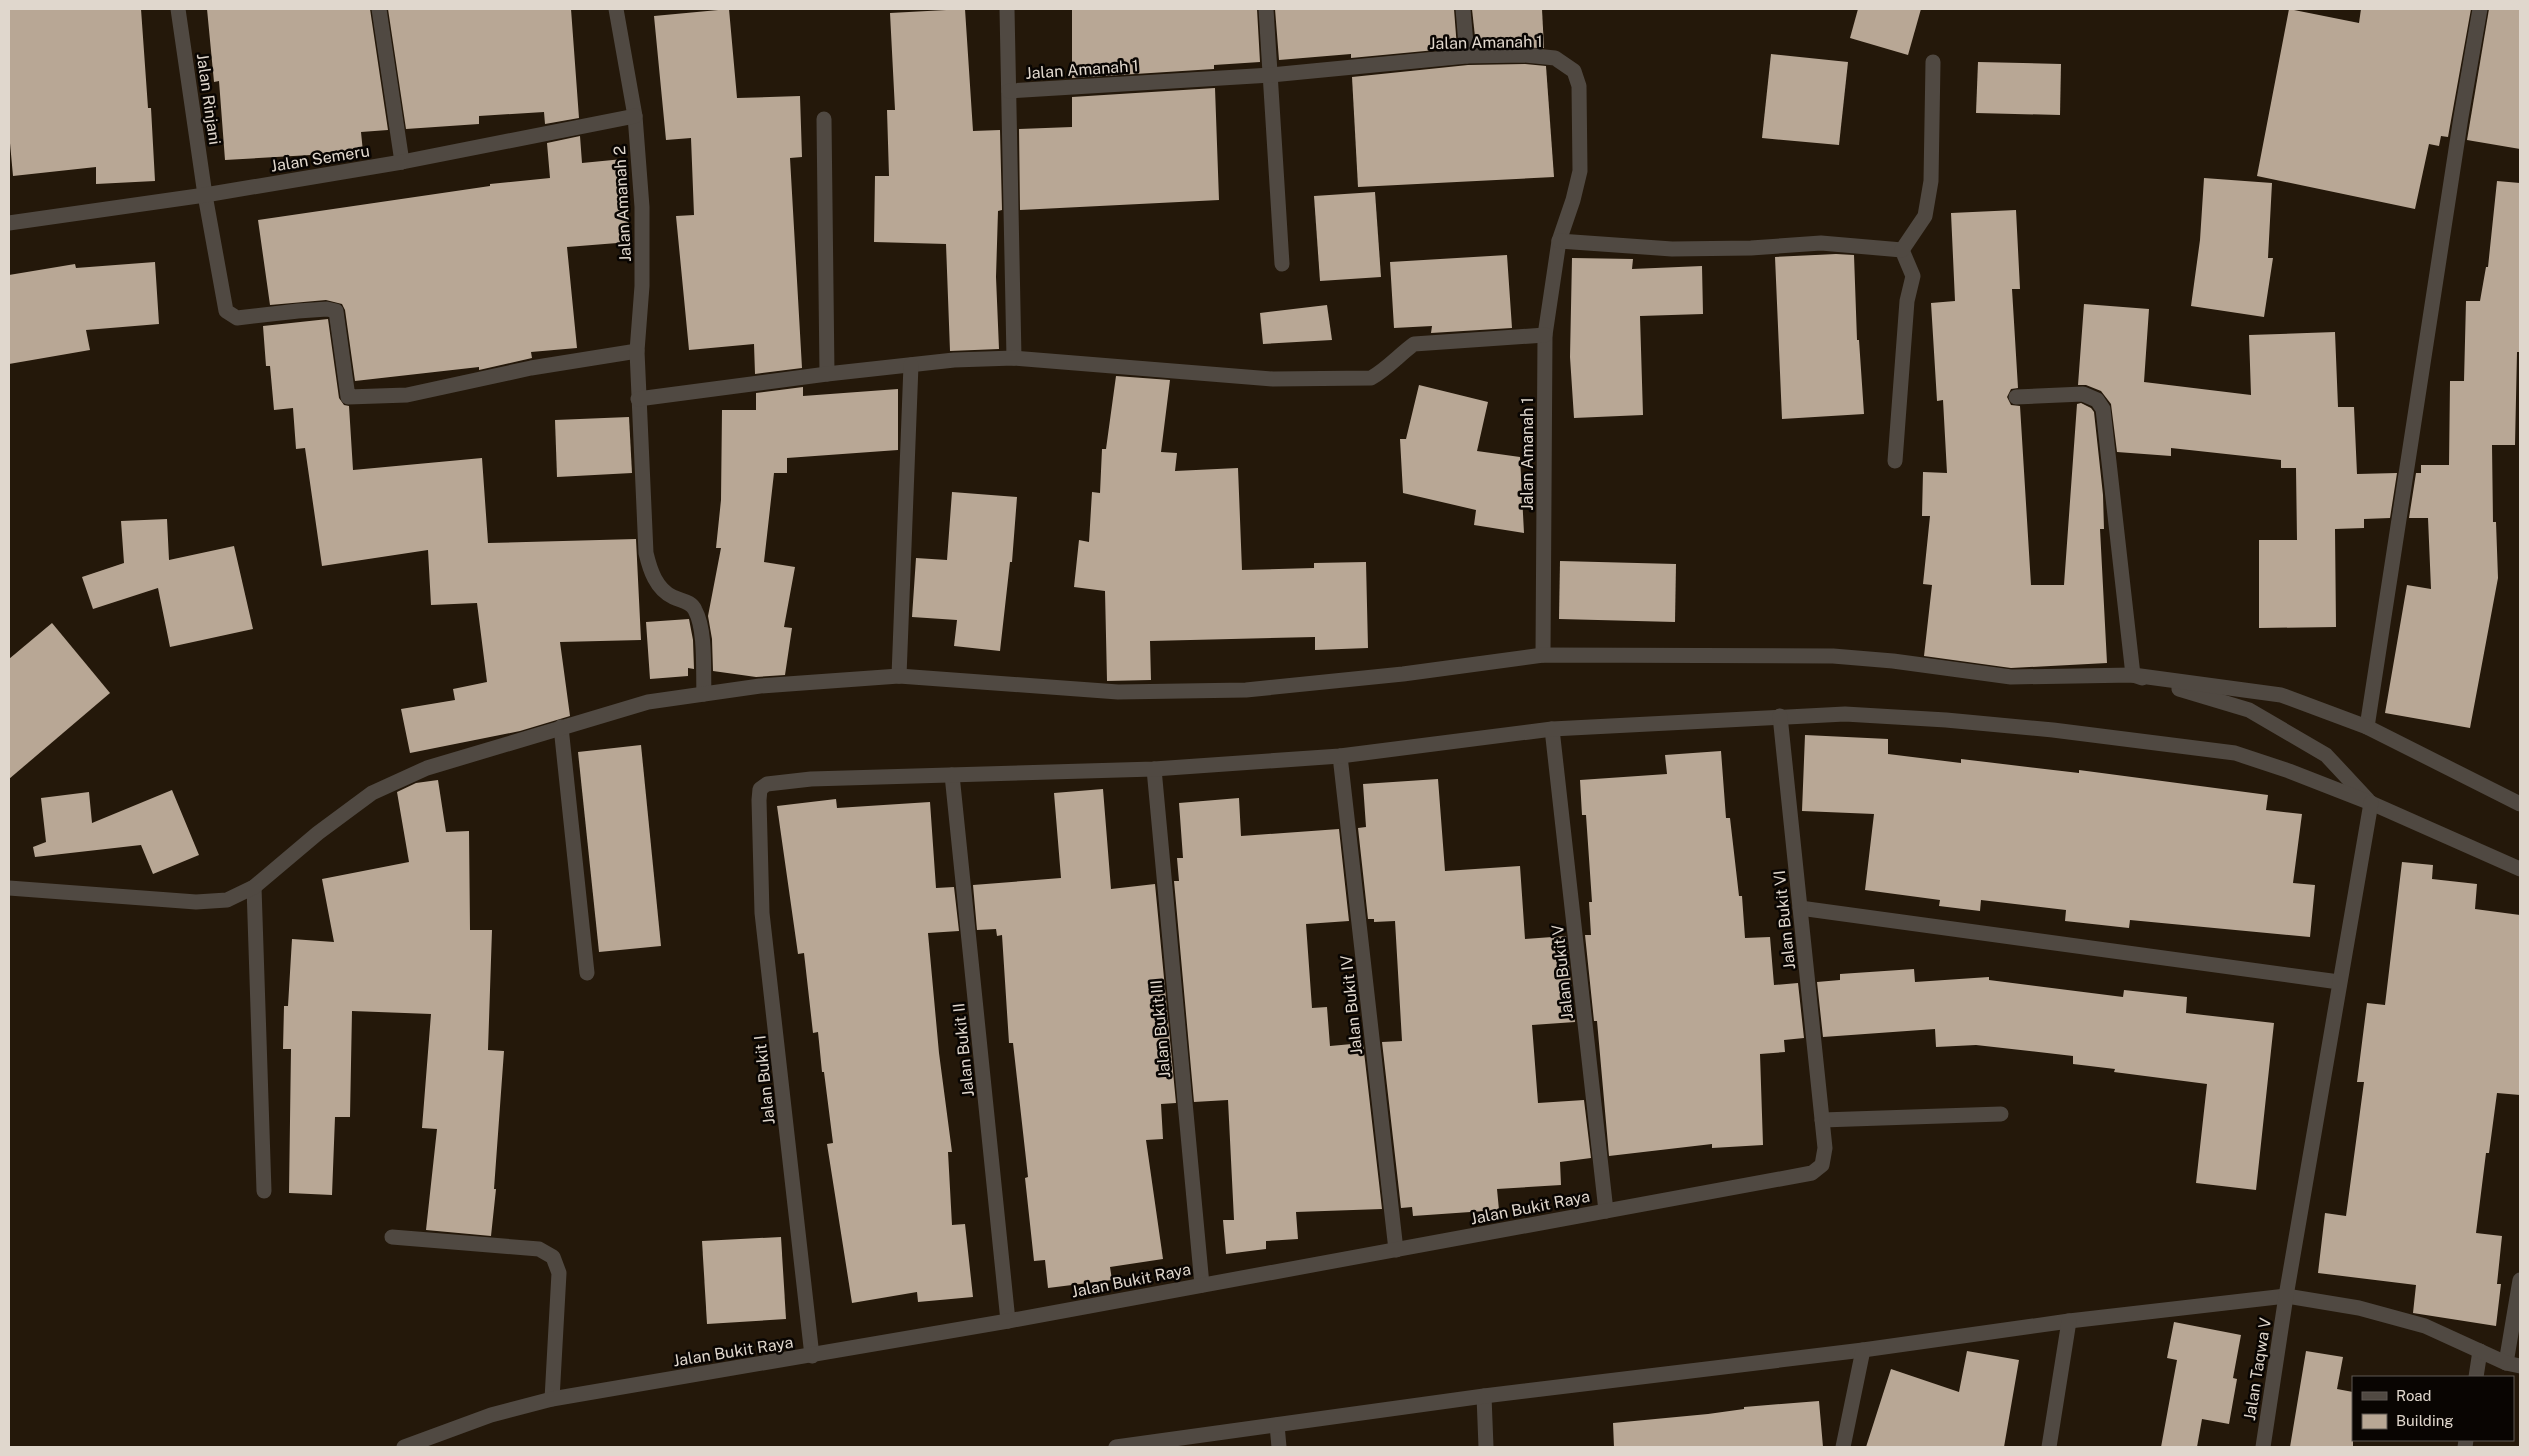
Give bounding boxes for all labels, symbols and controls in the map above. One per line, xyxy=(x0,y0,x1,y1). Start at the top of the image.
street label: Jalan Amanah 1 xyxy=(1429,32,1543,53)
street label: Jalan Rinjani xyxy=(193,52,224,146)
street label: Jalan Amanah 1 xyxy=(1025,56,1139,83)
street label: Jalan Semeru xyxy=(269,141,371,176)
street label: Jalan Amanah 2 xyxy=(610,145,635,263)
street label: Jalan Amanah 1 xyxy=(1518,397,1537,511)
street label: Jalan Bukit VI xyxy=(1770,869,1799,971)
street label: Jalan Bukit V xyxy=(1548,923,1577,1020)
street label: Jalan Bukit IV xyxy=(1337,954,1366,1056)
street label: Jalan Bukit III xyxy=(1147,979,1174,1079)
street label: Jalan Bukit II xyxy=(949,1002,978,1098)
street label: Jalan Bukit I xyxy=(750,1034,779,1125)
street label: Jalan Bukit Raya xyxy=(1469,1187,1592,1228)
street label: Jalan Bukit Raya xyxy=(1070,1260,1193,1301)
street label: Jalan Taqwa V xyxy=(2240,1316,2275,1422)
street label: Jalan Bukit Raya xyxy=(672,1333,795,1370)
legend xyxy=(2352,1376,2514,1441)
text: Road xyxy=(2396,1387,2432,1404)
text: Building xyxy=(2396,1412,2454,1429)

